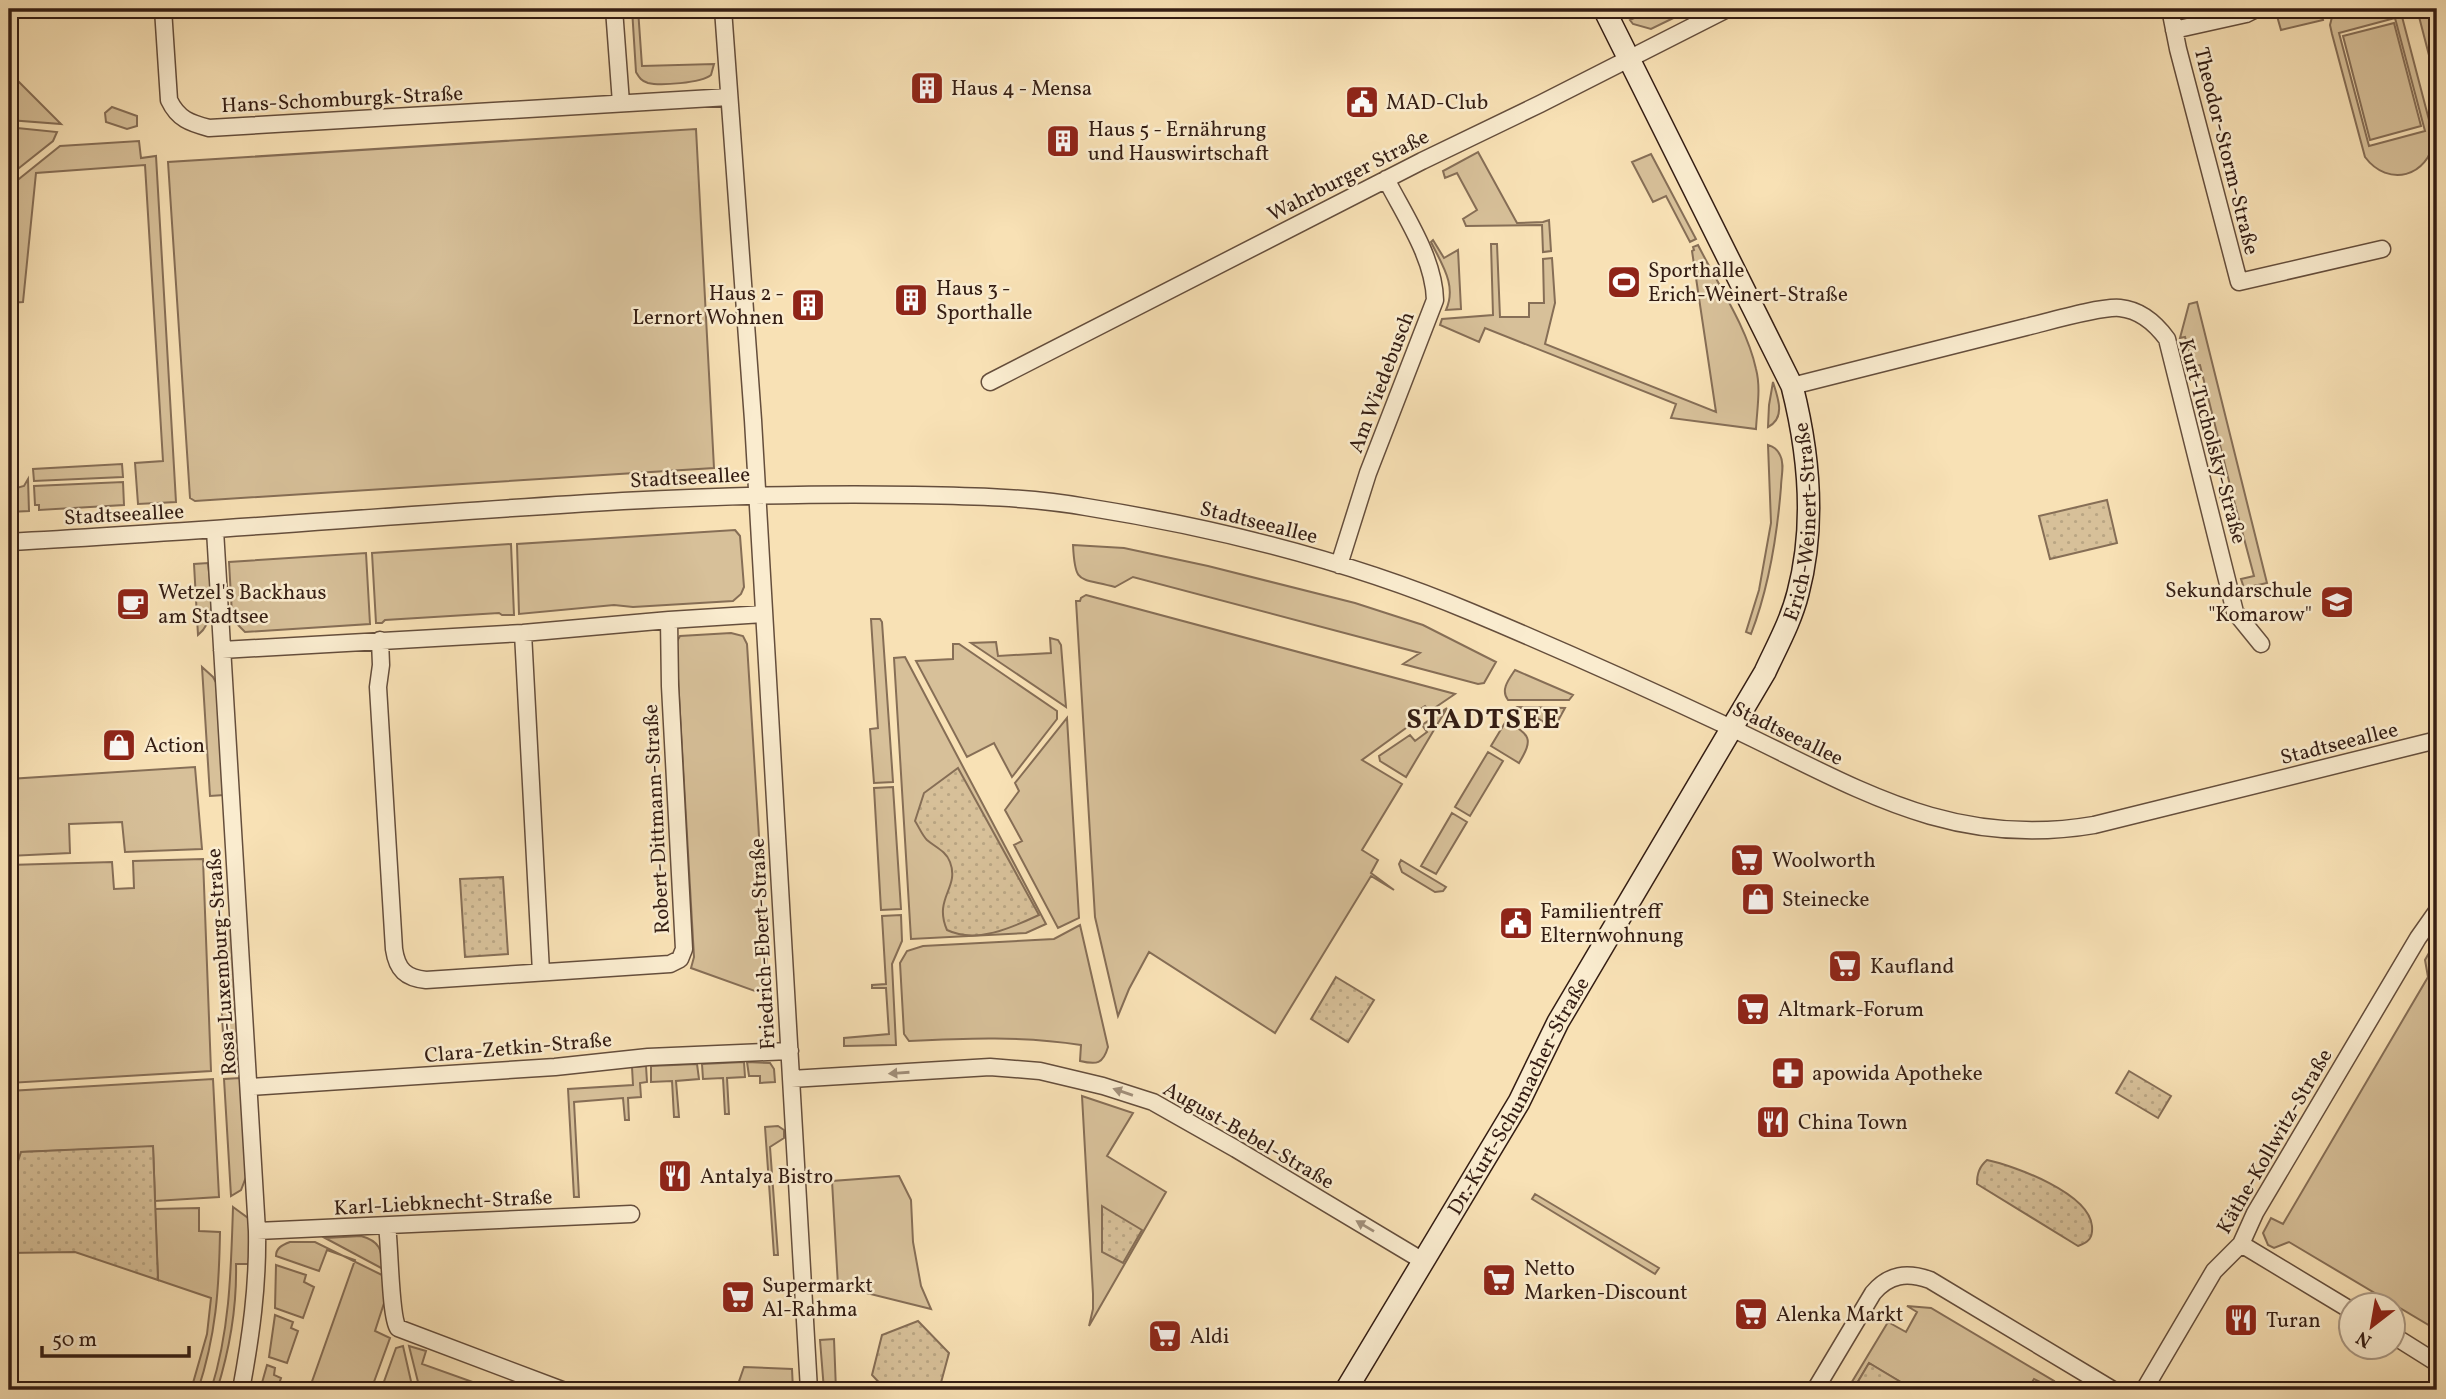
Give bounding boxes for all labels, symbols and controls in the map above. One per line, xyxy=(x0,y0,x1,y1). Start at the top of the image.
street label: Theodor-Storm-Straße xyxy=(2186,45,2265,258)
building icon: Haus 4 - Mensa xyxy=(908,69,946,107)
place label: Haus 4 - Mensa xyxy=(951,75,1092,104)
street label: Hans-Schomburgk-Straße xyxy=(220,80,464,121)
public building icon: MAD-Club xyxy=(1343,83,1381,121)
place label: MAD-Club xyxy=(1386,89,1488,118)
place label: Haus 5 - Ernährung und Hauswirtschaft xyxy=(1088,116,1269,169)
building icon: Haus 5 - Ernährung und Hauswirtschaft xyxy=(1044,122,1082,160)
street label: Wahrburger Straße xyxy=(1263,123,1435,230)
place label: Sporthalle Erich-Weinert-Straße xyxy=(1648,257,1848,310)
sports icon: Sporthalle Erich-Weinert-Straße xyxy=(1605,263,1643,301)
place label: Haus 3 - Sporthalle xyxy=(936,275,1032,328)
place label: Haus 2 - Lernort Wohnen xyxy=(632,280,784,333)
building icon: Haus 3 - Sporthalle xyxy=(892,281,930,319)
building icon: Haus 2 - Lernort Wohnen xyxy=(789,286,827,324)
street label: Am Wiedebusch xyxy=(1342,308,1423,457)
street label: Kurt-Tucholsky-Straße xyxy=(2170,336,2253,547)
street label: Erich-Weinert-Straße xyxy=(1777,420,1825,626)
street label: Stadtseeallee xyxy=(629,461,751,496)
street label: Stadtseeallee xyxy=(1197,495,1321,552)
street label: Stadtseeallee xyxy=(63,498,185,533)
place label: Sekundarschule "Komarow" xyxy=(2165,577,2312,630)
place label: Wetzel's Backhaus am Stadtsee xyxy=(158,579,326,632)
school or university icon: Sekundarschule "Komarow" xyxy=(2318,583,2356,621)
cafe icon: Wetzel's Backhaus am Stadtsee xyxy=(114,585,152,623)
street label: Stadtseeallee xyxy=(1727,695,1848,774)
district label: STADTSEE xyxy=(1406,701,1562,740)
street label: Robert-Dittmann-Straße xyxy=(637,703,678,935)
street label: Stadtseeallee xyxy=(2277,716,2401,773)
shop icon: Action xyxy=(100,726,138,764)
place label: Action xyxy=(144,732,205,761)
street label: Friedrich-Ebert-Straße xyxy=(743,837,784,1051)
supermarket icon: Woolworth xyxy=(1728,841,1766,879)
street label: Rosa-Luxemburg-Straße xyxy=(200,847,245,1077)
place label: Woolworth xyxy=(1772,847,1876,876)
shop icon: Steinecke xyxy=(1739,880,1777,918)
place label: Steinecke xyxy=(1782,886,1870,915)
place label: Familientreff Elternwohnung xyxy=(1540,898,1684,951)
public building icon: Familientreff Elternwohnung xyxy=(1497,904,1535,942)
supermarket icon: Kaufland xyxy=(1826,947,1864,985)
place label: Kaufland xyxy=(1870,953,1954,982)
street label: Dr.-Kurt-Schumacher-Straße xyxy=(1441,972,1597,1221)
supermarket icon: Altmark-Forum xyxy=(1734,990,1772,1028)
place label: Altmark-Forum xyxy=(1778,996,1924,1025)
street label: Clara-Zetkin-Straße xyxy=(423,1026,613,1071)
street label: Käthe-Kollwitz-Straße xyxy=(2210,1044,2340,1240)
pharmacy icon: apowida Apotheke xyxy=(1769,1054,1807,1092)
place label: apowida Apotheke xyxy=(1812,1060,1983,1089)
one-way arrow xyxy=(888,1067,910,1078)
street label: August-Bebel-Straße xyxy=(1157,1075,1339,1197)
one-way arrow xyxy=(1113,1087,1134,1097)
restaurant icon: China Town xyxy=(1754,1103,1792,1141)
place label: China Town xyxy=(1798,1109,1908,1138)
restaurant icon: Antalya Bistro xyxy=(656,1157,694,1195)
place label: Antalya Bistro xyxy=(700,1163,833,1192)
street label: Karl-Liebknecht-Straße xyxy=(333,1183,553,1224)
one-way arrow xyxy=(1355,1220,1374,1232)
place label: Netto Marken-Discount xyxy=(1524,1255,1688,1308)
supermarket icon: Netto Marken-Discount xyxy=(1480,1261,1518,1299)
place label: Supermarkt Al-Rahma xyxy=(762,1272,873,1325)
supermarket icon: Supermarkt Al-Rahma xyxy=(719,1278,757,1316)
north arrow xyxy=(2338,1290,2408,1360)
supermarket icon: Alenka Markt xyxy=(1732,1295,1770,1333)
place label: Alenka Markt xyxy=(1776,1301,1903,1330)
restaurant icon: Turan xyxy=(2222,1301,2260,1339)
place label: Turan xyxy=(2266,1307,2321,1336)
scale bar xyxy=(42,1315,189,1359)
supermarket icon: Aldi xyxy=(1146,1317,1184,1355)
place label: Aldi xyxy=(1190,1323,1229,1352)
text: N xyxy=(2351,1324,2377,1354)
text: 50 m xyxy=(52,1326,97,1355)

